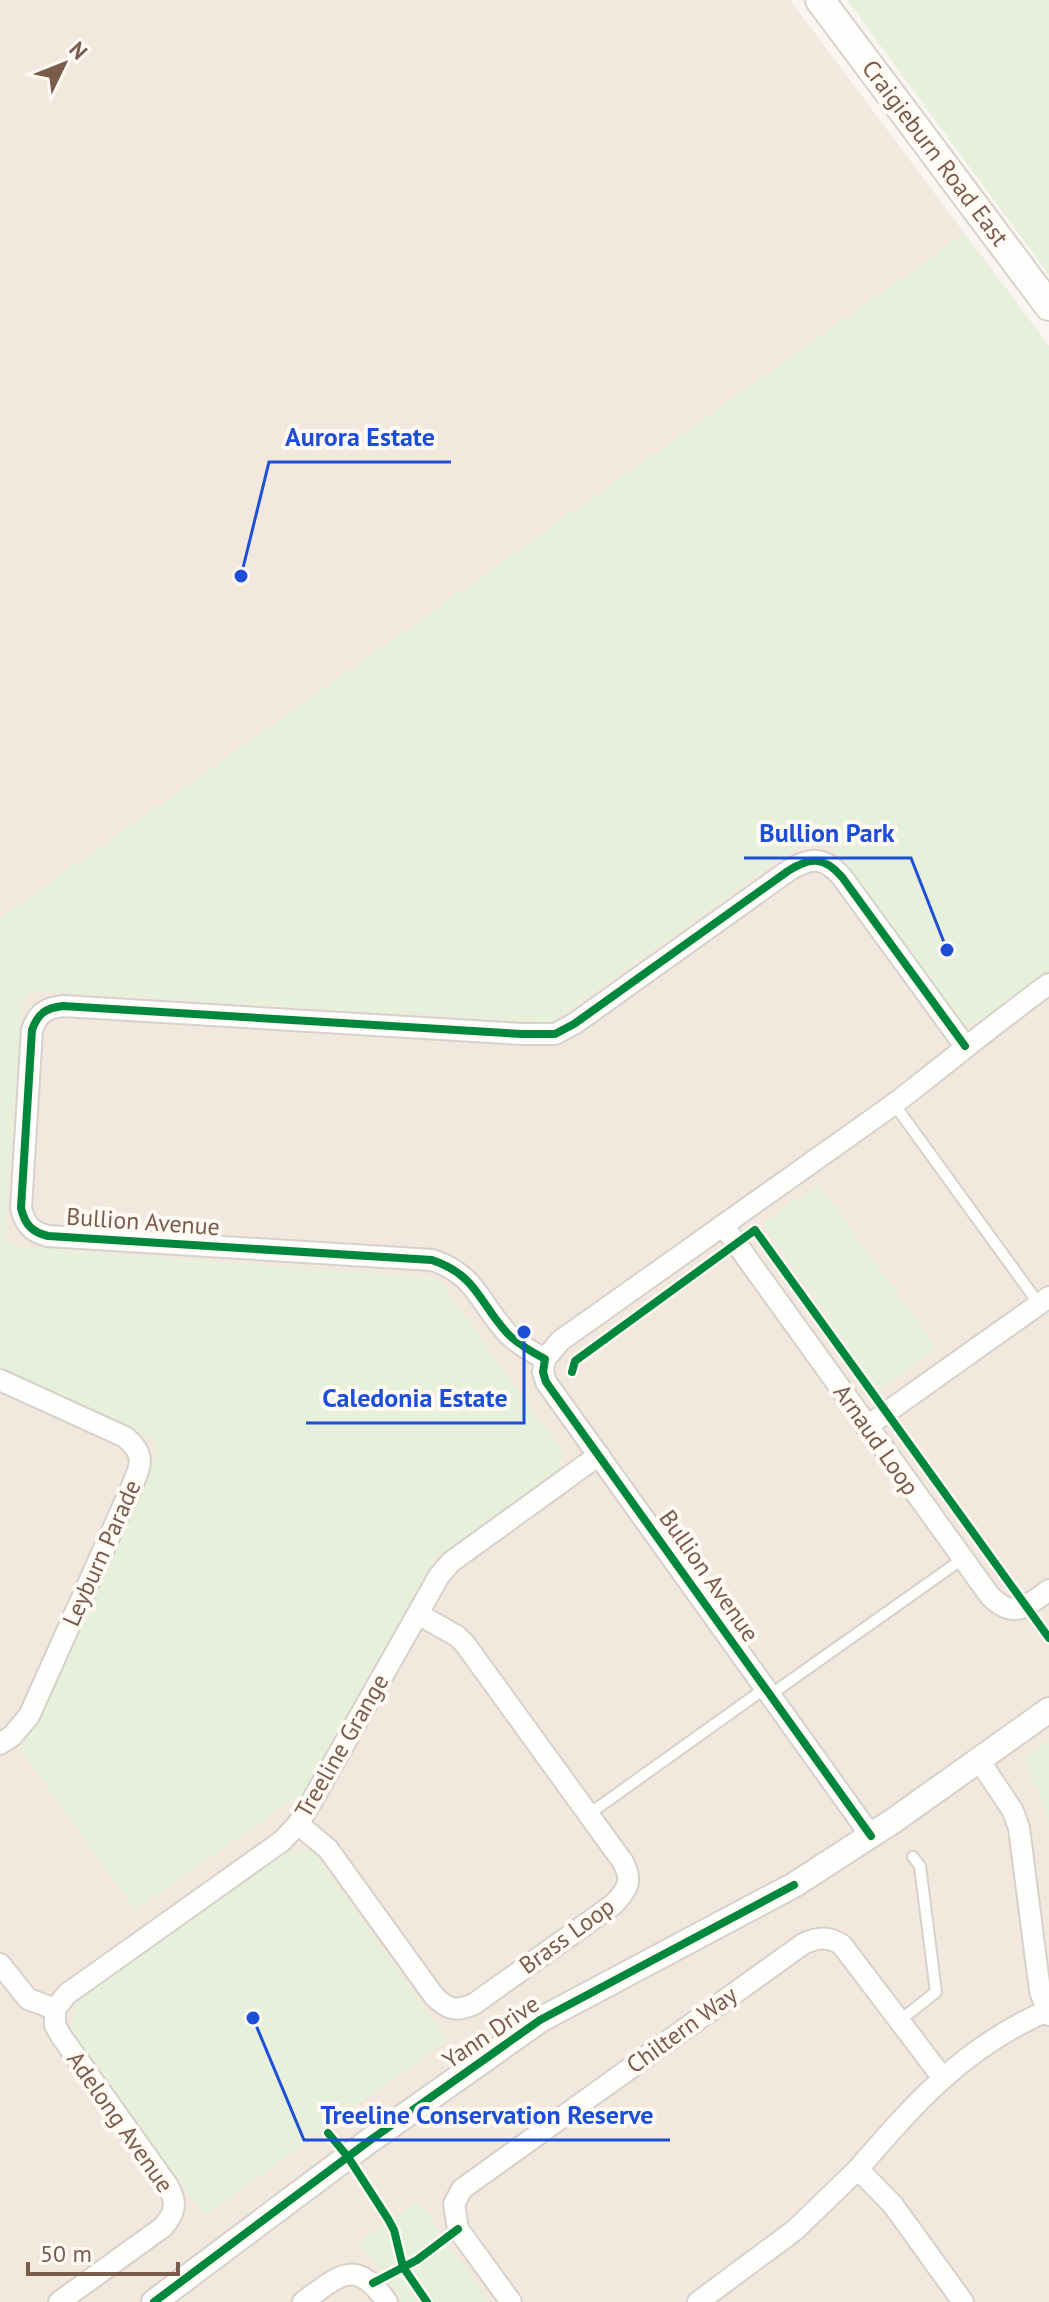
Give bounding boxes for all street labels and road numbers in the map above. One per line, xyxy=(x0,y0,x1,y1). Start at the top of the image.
street label: Craigieburn Road East xyxy=(855,53,1016,252)
street label: Bullion Avenue xyxy=(65,1201,221,1242)
street label: Arnaud Loop xyxy=(827,1378,926,1502)
street label: Leyburn Parade xyxy=(55,1475,148,1631)
street label: Bullion Avenue xyxy=(653,1504,766,1648)
street label: Treeline Grange xyxy=(288,1668,395,1823)
street label: Brass Loop xyxy=(513,1891,620,1981)
street label: Chiltern Way xyxy=(620,1979,743,2080)
street label: Yann Drive xyxy=(436,1988,545,2075)
street label: Adelong Avenue xyxy=(60,2045,181,2198)

